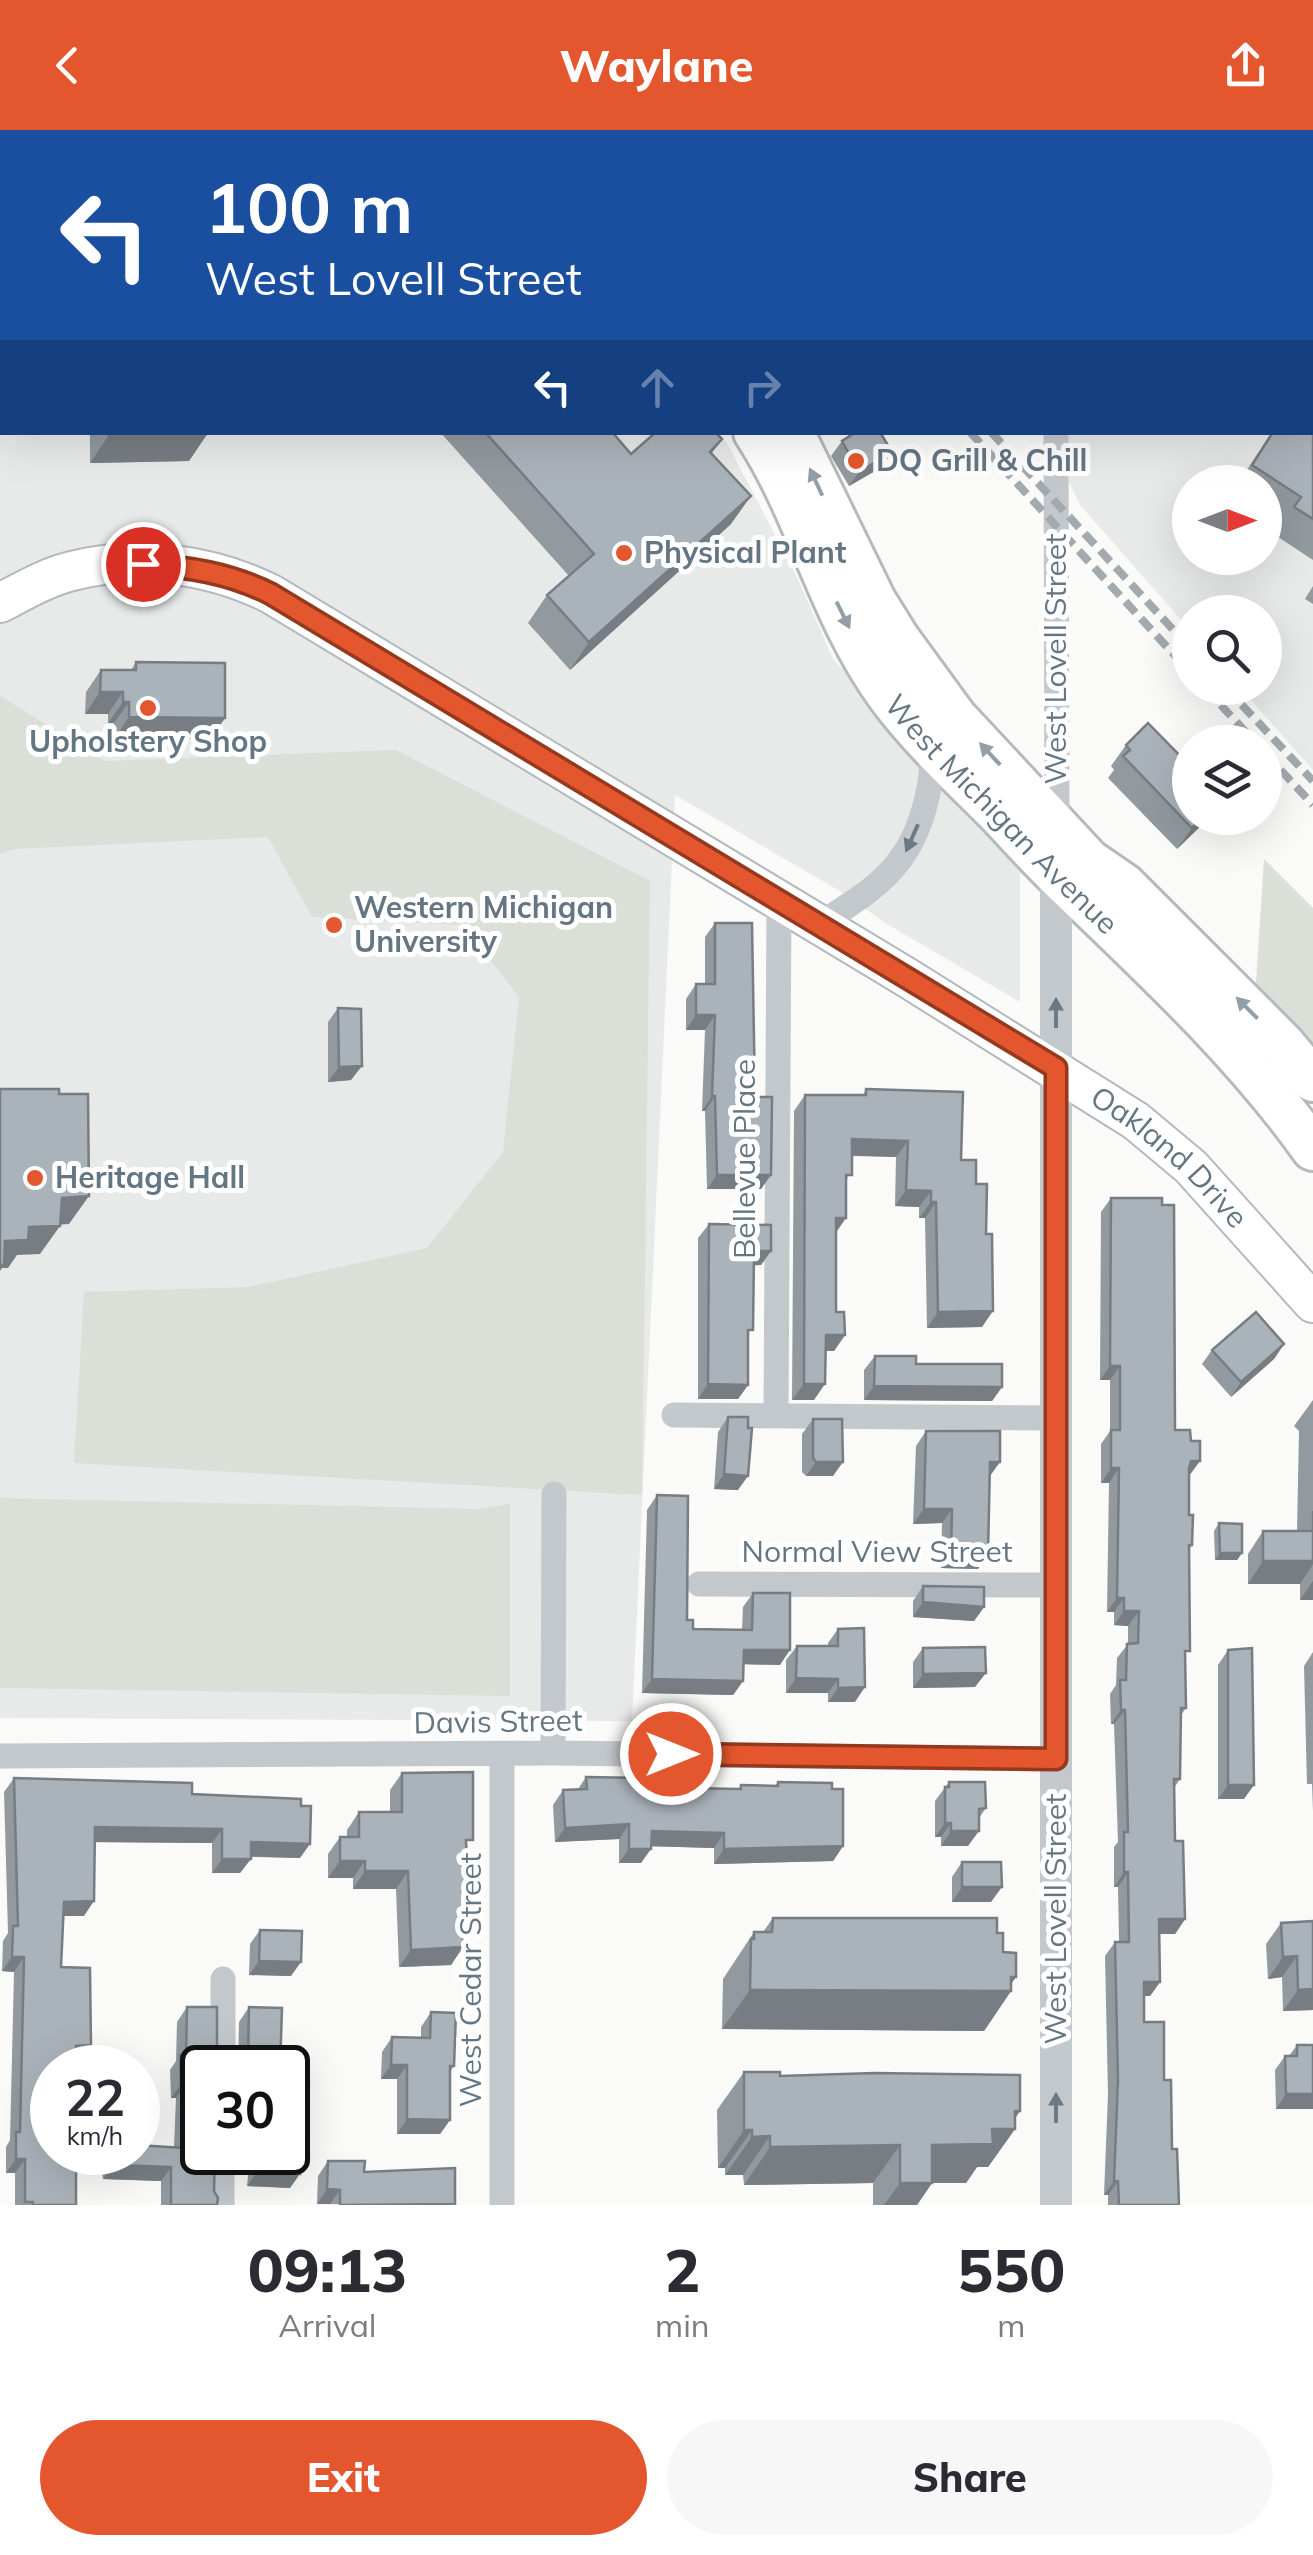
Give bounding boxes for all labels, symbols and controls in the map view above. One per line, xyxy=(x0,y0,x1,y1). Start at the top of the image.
text: Waylane xyxy=(560,37,753,93)
icon: back xyxy=(40,38,95,93)
icon: share xyxy=(1218,38,1273,93)
text: 100 m xyxy=(205,163,413,251)
icon: left xyxy=(40,170,170,300)
text: West Lovell Street xyxy=(205,250,582,306)
icon: left xyxy=(525,360,580,415)
icon: ahead xyxy=(630,360,685,415)
icon: right xyxy=(735,360,790,415)
place label: DQ Grill & Chill xyxy=(876,441,1087,479)
marker: DQ Grill & Chill xyxy=(845,450,867,472)
north arrow xyxy=(1172,465,1282,575)
map controls xyxy=(1172,465,1282,835)
one-way arrow xyxy=(807,467,824,496)
pin xyxy=(101,522,186,607)
place label: Physical Plant xyxy=(644,533,846,571)
street label: West Lovell Street xyxy=(1036,533,1074,785)
icon: arrive xyxy=(116,537,171,592)
marker: Physical Plant xyxy=(613,542,635,564)
button: search xyxy=(1172,595,1282,705)
one-way arrow xyxy=(834,601,851,630)
street label: West Michigan Avenue xyxy=(877,686,1127,942)
marker: Upholstery Shop xyxy=(137,697,159,719)
place label: Upholstery Shop xyxy=(29,722,267,760)
button: layers xyxy=(1172,725,1282,835)
one-way arrow xyxy=(979,742,1002,766)
one-way arrow xyxy=(904,823,920,853)
place label: Western Michigan University xyxy=(354,888,613,960)
marker: Western Michigan University xyxy=(323,914,345,936)
one-way arrow xyxy=(1048,996,1064,1028)
one-way arrow xyxy=(1236,997,1260,1020)
street label: Bellevue Place xyxy=(725,1059,763,1259)
street label: Oakland Drive xyxy=(1084,1077,1256,1235)
place label: Heritage Hall xyxy=(55,1158,245,1196)
marker: Heritage Hall xyxy=(24,1167,46,1189)
street label: Normal View Street xyxy=(742,1532,1012,1570)
street label: Davis Street xyxy=(413,1701,583,1741)
position arrow xyxy=(619,1702,723,1806)
street label: West Lovell Street xyxy=(1036,1793,1074,2045)
street label: West Cedar Street xyxy=(451,1853,489,2107)
speed limit sign: 30 xyxy=(180,2045,310,2175)
text: 22 xyxy=(65,2066,125,2129)
one-way arrow xyxy=(1048,2091,1064,2123)
text: km/h xyxy=(67,2120,123,2151)
text: 09:13 xyxy=(248,2232,407,2307)
text: 2 xyxy=(664,2232,700,2307)
text: 550 xyxy=(957,2232,1065,2307)
text: Arrival xyxy=(279,2305,376,2345)
text: min xyxy=(655,2305,710,2345)
text: m xyxy=(997,2305,1025,2345)
button: Exit xyxy=(40,2420,647,2535)
button: Share xyxy=(667,2420,1273,2535)

